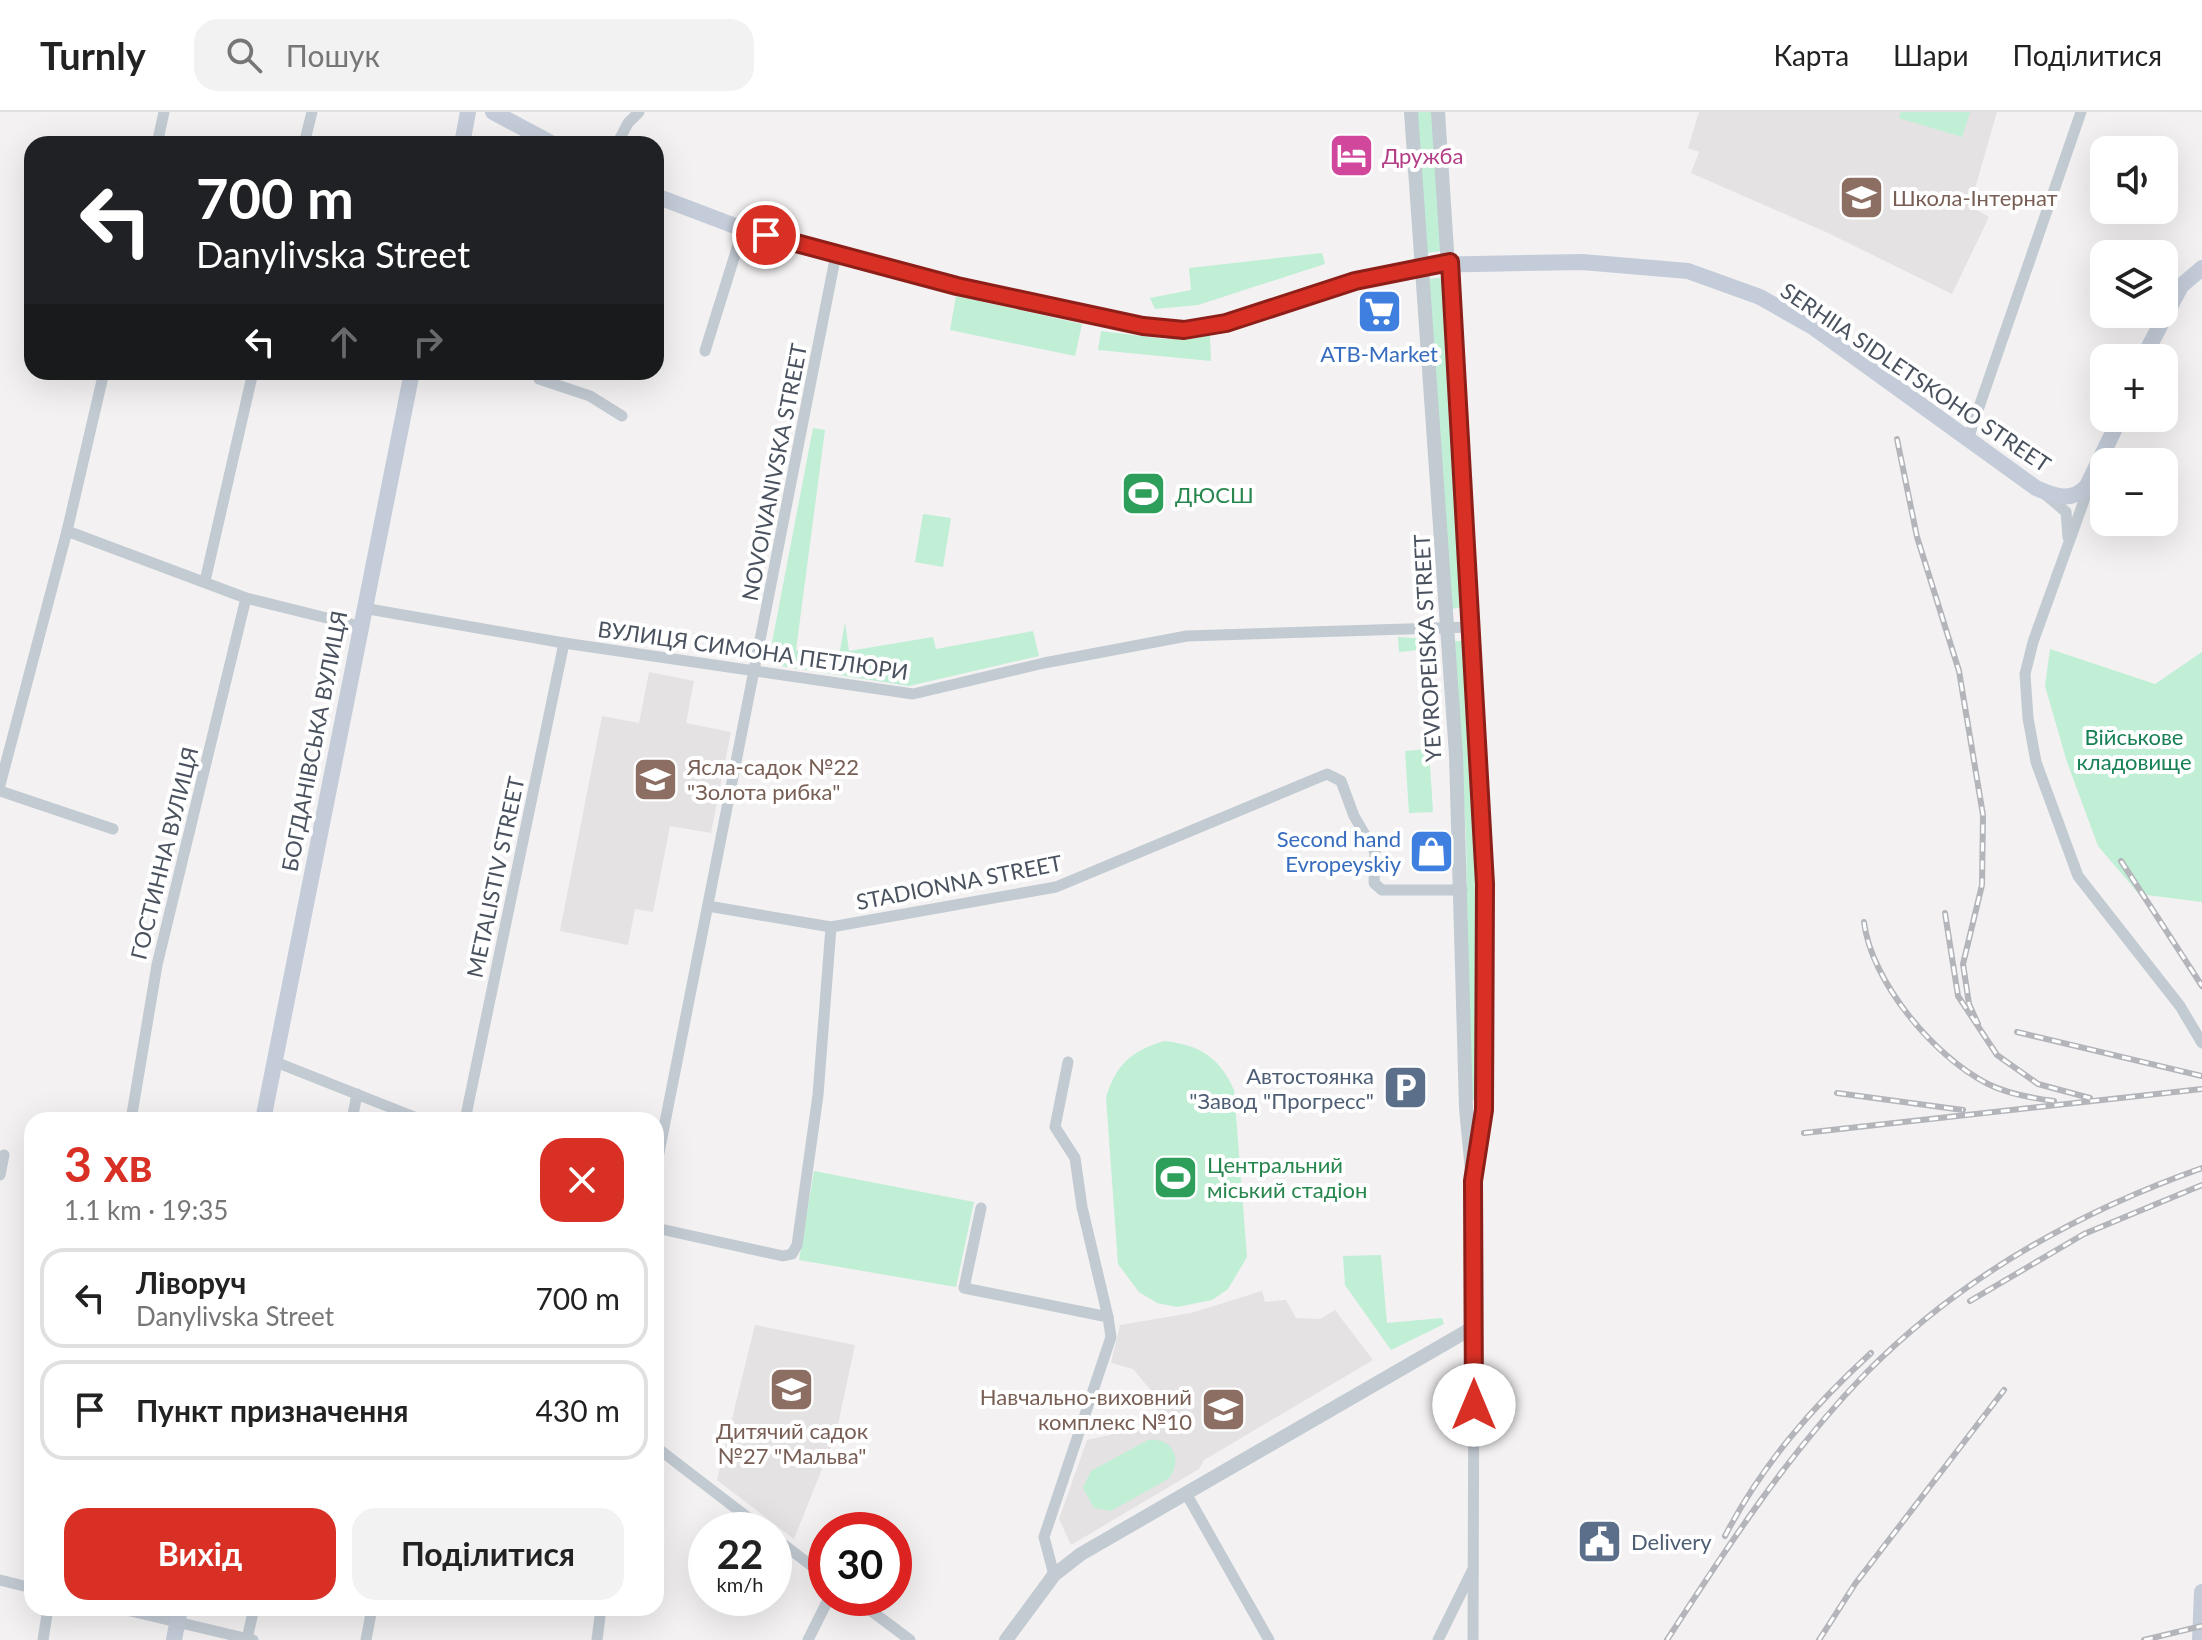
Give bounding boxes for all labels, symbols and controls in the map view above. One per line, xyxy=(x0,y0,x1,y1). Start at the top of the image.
search box xyxy=(194,19,754,91)
text: Turnly xyxy=(40,32,146,78)
icon: search xyxy=(222,33,266,77)
text: Пошук xyxy=(286,37,380,73)
text: Карта xyxy=(1773,38,1849,72)
text: Шари xyxy=(1893,38,1969,72)
text: Поділитися xyxy=(2013,38,2162,72)
hotel icon: Дружба xyxy=(1327,131,1375,179)
map controls xyxy=(2090,136,2178,536)
button: sound xyxy=(2090,136,2178,224)
place label: Дружба xyxy=(1382,142,1463,169)
text: 700 m xyxy=(196,164,354,231)
icon: left xyxy=(64,168,168,272)
school or university icon: Школа-Інтернат xyxy=(1837,173,1885,221)
place label: Школа-Інтернат xyxy=(1892,184,2058,211)
pin xyxy=(732,201,800,269)
icon: arrive xyxy=(744,213,788,257)
text: Danylivska Street xyxy=(196,232,470,276)
button: layers xyxy=(2090,240,2178,328)
street label: SERHIIA SIDLETSKOHO STREET xyxy=(1776,277,2056,478)
supermarket icon: ATB-Market xyxy=(1355,288,1403,336)
icon: left xyxy=(238,320,282,364)
icon: ahead xyxy=(322,320,366,364)
icon: right xyxy=(406,320,450,364)
place label: ATB-Market xyxy=(1320,340,1438,367)
street label: NOVOIVANIVSKA STREET xyxy=(736,341,812,603)
button: + xyxy=(2090,344,2178,432)
button: − xyxy=(2090,448,2178,536)
sports icon: ДЮСШ xyxy=(1120,470,1168,518)
place label: ДЮСШ xyxy=(1175,481,1254,508)
street label: YEVROPEISKA STREET xyxy=(1408,533,1446,763)
street label: БОГДАНІВСЬКА ВУЛИЦЯ xyxy=(275,608,353,874)
street label: ВУЛИЦЯ СИМОНА ПЕТЛЮРИ xyxy=(596,615,910,685)
park label: Військове кладовище xyxy=(2076,723,2192,775)
street label: ГОСТИННА ВУЛИЦЯ xyxy=(125,744,203,962)
place label: Ясла-садок №22 "Золота рибка" xyxy=(686,753,859,805)
school or university icon: Ясла-садок №22 "Золота рибка" xyxy=(632,755,680,803)
street label: METALISTIV STREET xyxy=(460,774,530,980)
place label: Second hand Evropeyskiy xyxy=(1277,825,1402,877)
shop icon: Second hand Evropeyskiy xyxy=(1408,827,1456,875)
street label: STADIONNA STREET xyxy=(854,849,1064,915)
place label: Автостоянка "Завод "Прогресс" xyxy=(1189,1062,1374,1114)
parking icon: Автостоянка "Завод "Прогресс" xyxy=(1381,1064,1429,1112)
text: 3 хв xyxy=(64,1135,153,1192)
button: close xyxy=(540,1138,624,1222)
place label: Центральний міський стадіон xyxy=(1207,1151,1367,1203)
sports icon: Центральний міський стадіон xyxy=(1152,1153,1200,1201)
text: 1.1 km · 19:35 xyxy=(64,1194,228,1226)
text: Ліворуч xyxy=(136,1264,246,1300)
icon: left xyxy=(68,1276,112,1320)
text: 700 m xyxy=(535,1280,620,1316)
text: Danylivska Street xyxy=(136,1300,334,1332)
position arrow xyxy=(1432,1363,1516,1447)
school or university icon: Дитячий садок №27 "Мальва" xyxy=(768,1365,816,1413)
place label: Навчально-виховний комплекс №10 xyxy=(980,1383,1192,1435)
school or university icon: Навчально-виховний комплекс №10 xyxy=(1199,1385,1247,1433)
icon: arrive xyxy=(68,1388,112,1432)
text: Пункт призначення xyxy=(136,1392,409,1428)
text: 430 m xyxy=(535,1392,620,1428)
place label: Дитячий садок №27 "Мальва" xyxy=(716,1417,869,1469)
button: Вихід xyxy=(64,1508,336,1600)
button: Поділитися xyxy=(352,1508,624,1600)
speed limit sign: 30 xyxy=(808,1512,912,1616)
public building icon: Delivery xyxy=(1576,1517,1624,1565)
place label: Delivery xyxy=(1631,1528,1712,1555)
text: 22 xyxy=(717,1530,763,1578)
text: km/h xyxy=(717,1572,763,1596)

